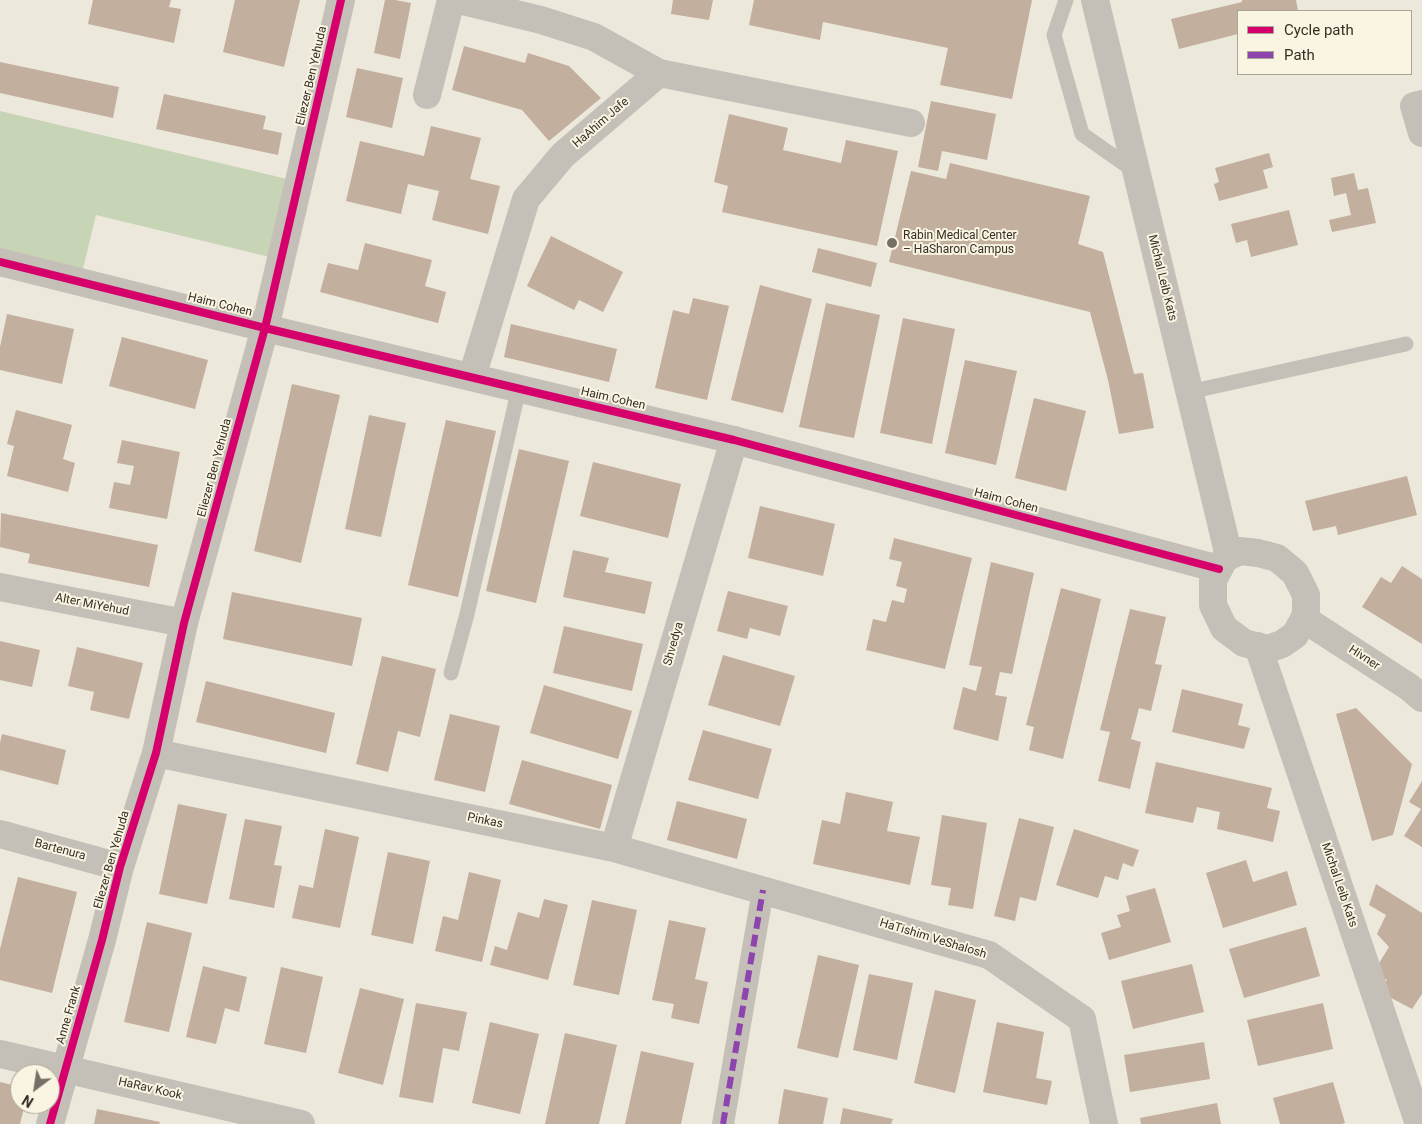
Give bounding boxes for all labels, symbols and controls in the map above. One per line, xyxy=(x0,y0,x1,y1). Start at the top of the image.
legend xyxy=(1237,10,1412,75)
text: Cycle path xyxy=(1284,21,1354,39)
street label: Eliezer Ben Yehuda xyxy=(294,25,330,127)
text: Path xyxy=(1284,46,1315,64)
street label: HaAhim Jafe xyxy=(570,95,632,151)
place label: Rabin Medical Center – HaSharon Campus xyxy=(903,229,1017,257)
street label: Michal Leib Kats xyxy=(1144,233,1180,323)
marker: Rabin Medical Center – HaSharon Campus xyxy=(885,236,899,250)
street label: Haim Cohen xyxy=(186,290,254,320)
street label: Haim Cohen xyxy=(579,385,647,413)
street label: Eliezer Ben Yehuda xyxy=(195,417,235,519)
street label: Haim Cohen xyxy=(972,486,1040,516)
street label: Alter MiYehud xyxy=(54,591,130,619)
street label: Shvedya xyxy=(661,621,687,667)
street label: Hivner xyxy=(1346,643,1382,673)
street label: Eliezer Ben Yehuda xyxy=(91,809,133,911)
street label: Pinkas xyxy=(466,810,504,832)
street label: Bartenura xyxy=(33,836,87,864)
street label: Michal Leib Kats xyxy=(1318,841,1360,929)
street label: HaTishim VeShalosh xyxy=(878,916,988,962)
street label: Anne Frank xyxy=(54,984,84,1046)
north arrow xyxy=(10,1064,60,1114)
street label: HaRav Kook xyxy=(117,1075,183,1103)
text: N xyxy=(19,1092,36,1110)

